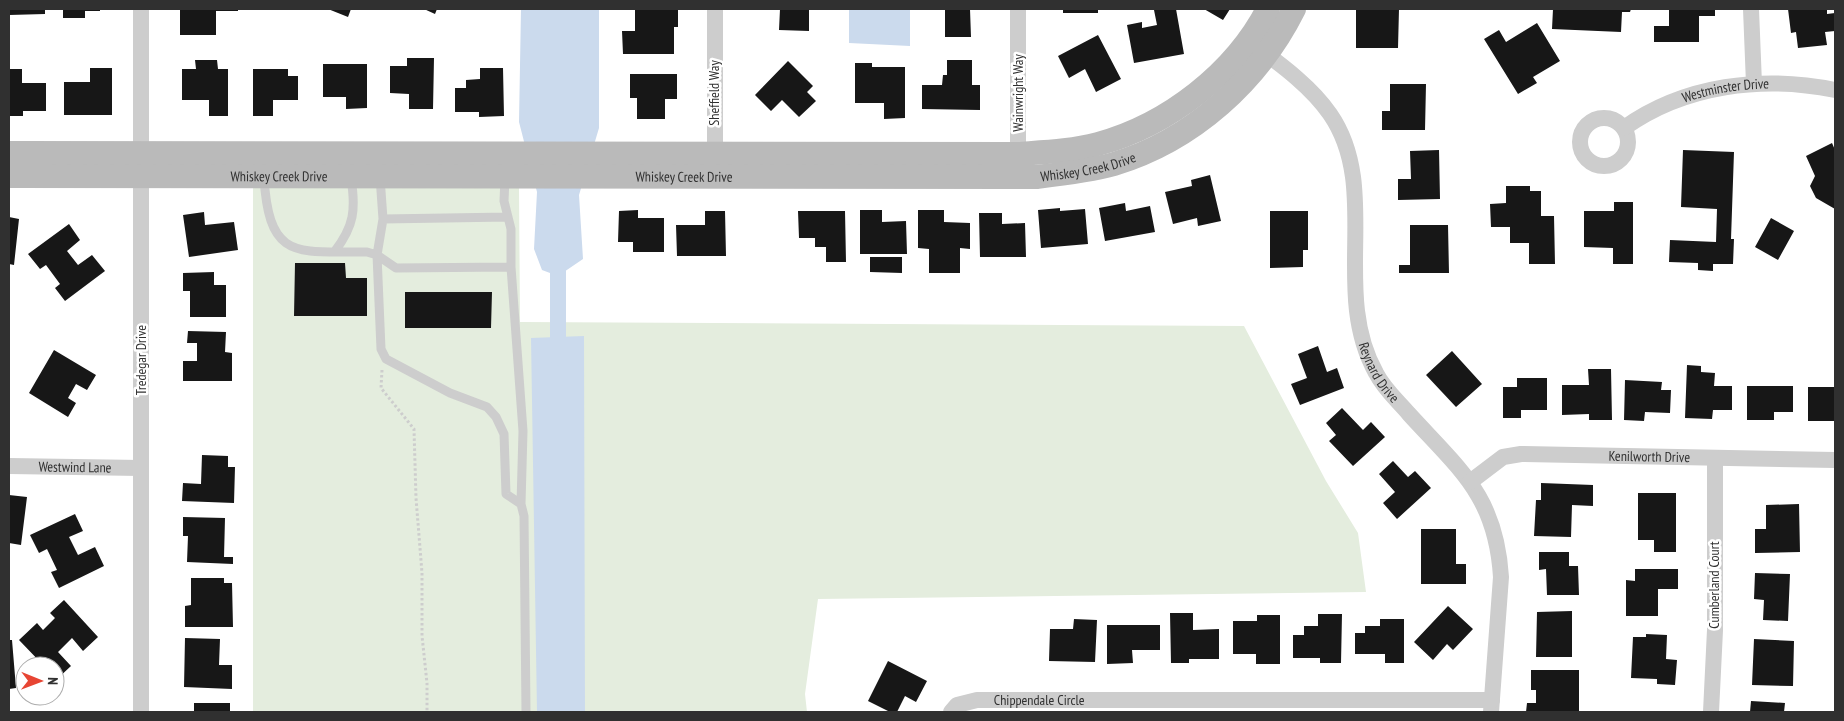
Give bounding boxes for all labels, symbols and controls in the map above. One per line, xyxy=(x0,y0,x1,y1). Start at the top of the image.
street label: Wainwright Way xyxy=(1009,54,1027,132)
street label: Sheffield Way xyxy=(705,60,723,126)
street label: Westminster Drive xyxy=(1680,74,1769,107)
street label: Whiskey Creek Drive xyxy=(1039,148,1139,185)
street label: Whiskey Creek Drive xyxy=(230,167,328,185)
street label: Whiskey Creek Drive xyxy=(635,168,733,186)
street label: Tredegar Drive xyxy=(132,325,150,395)
street label: Reynard Drive xyxy=(1355,340,1403,407)
street label: Kenilworth Drive xyxy=(1608,447,1690,466)
street label: Westwind Lane xyxy=(38,457,112,477)
street label: Cumberland Court xyxy=(1705,541,1723,629)
north arrow xyxy=(15,656,65,706)
text: N xyxy=(44,677,62,685)
street label: Chippendale Circle xyxy=(994,691,1085,709)

